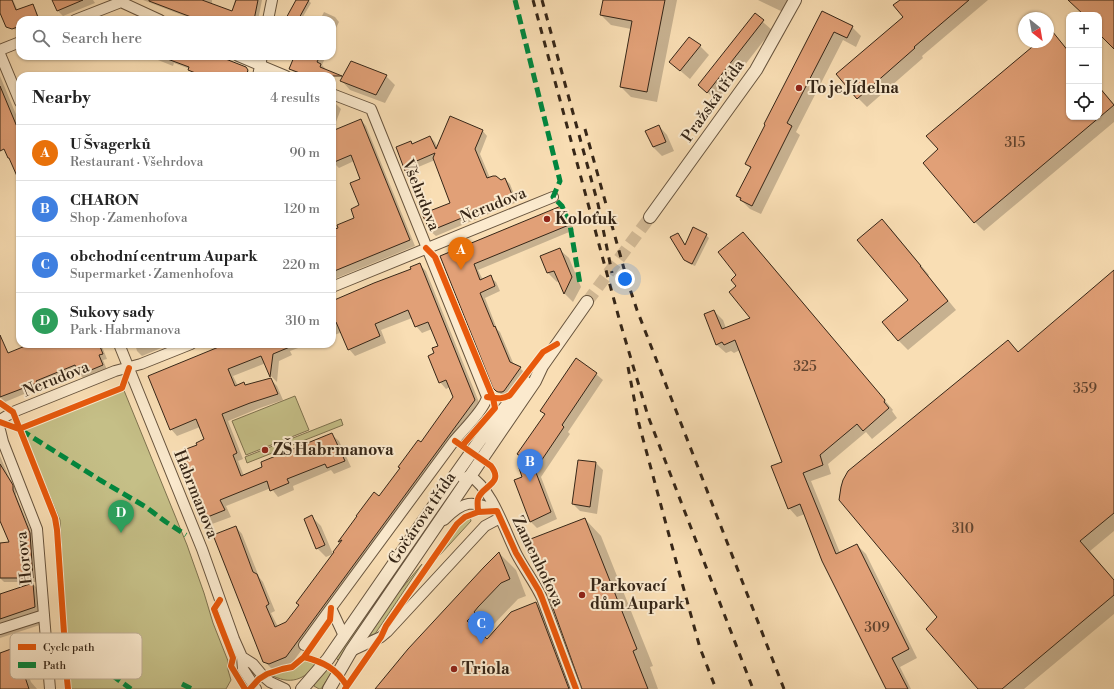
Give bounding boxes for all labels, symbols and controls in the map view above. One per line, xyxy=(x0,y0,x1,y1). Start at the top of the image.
north arrow xyxy=(1018,12,1054,48)
map controls xyxy=(1066,12,1102,120)
button: + xyxy=(1066,12,1102,48)
search box xyxy=(16,16,336,60)
icon: search xyxy=(30,27,52,49)
text: Search here xyxy=(62,29,142,48)
button: − xyxy=(1066,48,1102,84)
street label: Pražská třída xyxy=(677,55,749,146)
place label: To je Jídelna xyxy=(807,78,899,98)
marker: To je Jídelna xyxy=(794,83,804,93)
button: locate xyxy=(1066,84,1102,120)
text: Nearby xyxy=(32,87,91,109)
text: 4 results xyxy=(270,90,320,106)
house number: 315 xyxy=(1004,134,1026,152)
text: U Švagerků xyxy=(70,135,151,154)
text: A xyxy=(40,145,50,161)
text: 90 m xyxy=(289,145,320,161)
text: Restaurant · Všehrdova xyxy=(70,154,203,170)
street label: Všehrdova xyxy=(397,155,445,235)
street label: Nerudova xyxy=(457,182,530,227)
text: CHARON xyxy=(70,191,139,210)
text: B xyxy=(40,201,50,217)
text: 120 m xyxy=(284,201,320,217)
place label: Koloťuk xyxy=(555,209,618,229)
text: Shop · Zamenhofova xyxy=(70,210,188,226)
marker: Koloťuk xyxy=(542,214,552,224)
pin: A xyxy=(448,237,474,270)
text: obchodní centrum Aupark xyxy=(70,247,258,266)
text: C xyxy=(40,257,50,273)
text: 220 m xyxy=(282,257,320,273)
text: Supermarket · Zamenhofova xyxy=(70,266,234,282)
your location xyxy=(615,269,635,289)
text: Sukovy sady xyxy=(70,303,154,322)
text: D xyxy=(40,313,50,329)
text: 310 m xyxy=(285,313,320,329)
text: Park · Habrmanova xyxy=(70,322,181,338)
street label: Nerudova xyxy=(20,356,93,401)
house number: 325 xyxy=(793,358,817,376)
house number: 359 xyxy=(1073,380,1097,398)
place label: ZŠ Habrmanova xyxy=(273,438,394,460)
marker: ZŠ Habrmanova xyxy=(260,445,270,455)
street label: Habrmanova xyxy=(169,447,223,542)
pin: B xyxy=(517,449,543,482)
street label: Gočárova třída xyxy=(384,467,461,568)
pin: D xyxy=(108,500,134,533)
street label: Zamenhofova xyxy=(507,512,569,610)
house number: 310 xyxy=(952,520,974,538)
street label: Horova xyxy=(11,530,37,586)
place label: Parkovací dům Aupark xyxy=(590,576,686,614)
marker: Parkovací dům Aupark xyxy=(577,590,587,600)
pin: C xyxy=(468,611,494,644)
house number: 309 xyxy=(864,619,890,637)
legend xyxy=(10,633,142,679)
text: Cycle path xyxy=(43,641,95,655)
text: Path xyxy=(43,659,67,673)
place label: Triola xyxy=(462,659,510,679)
marker: Triola xyxy=(449,664,459,674)

